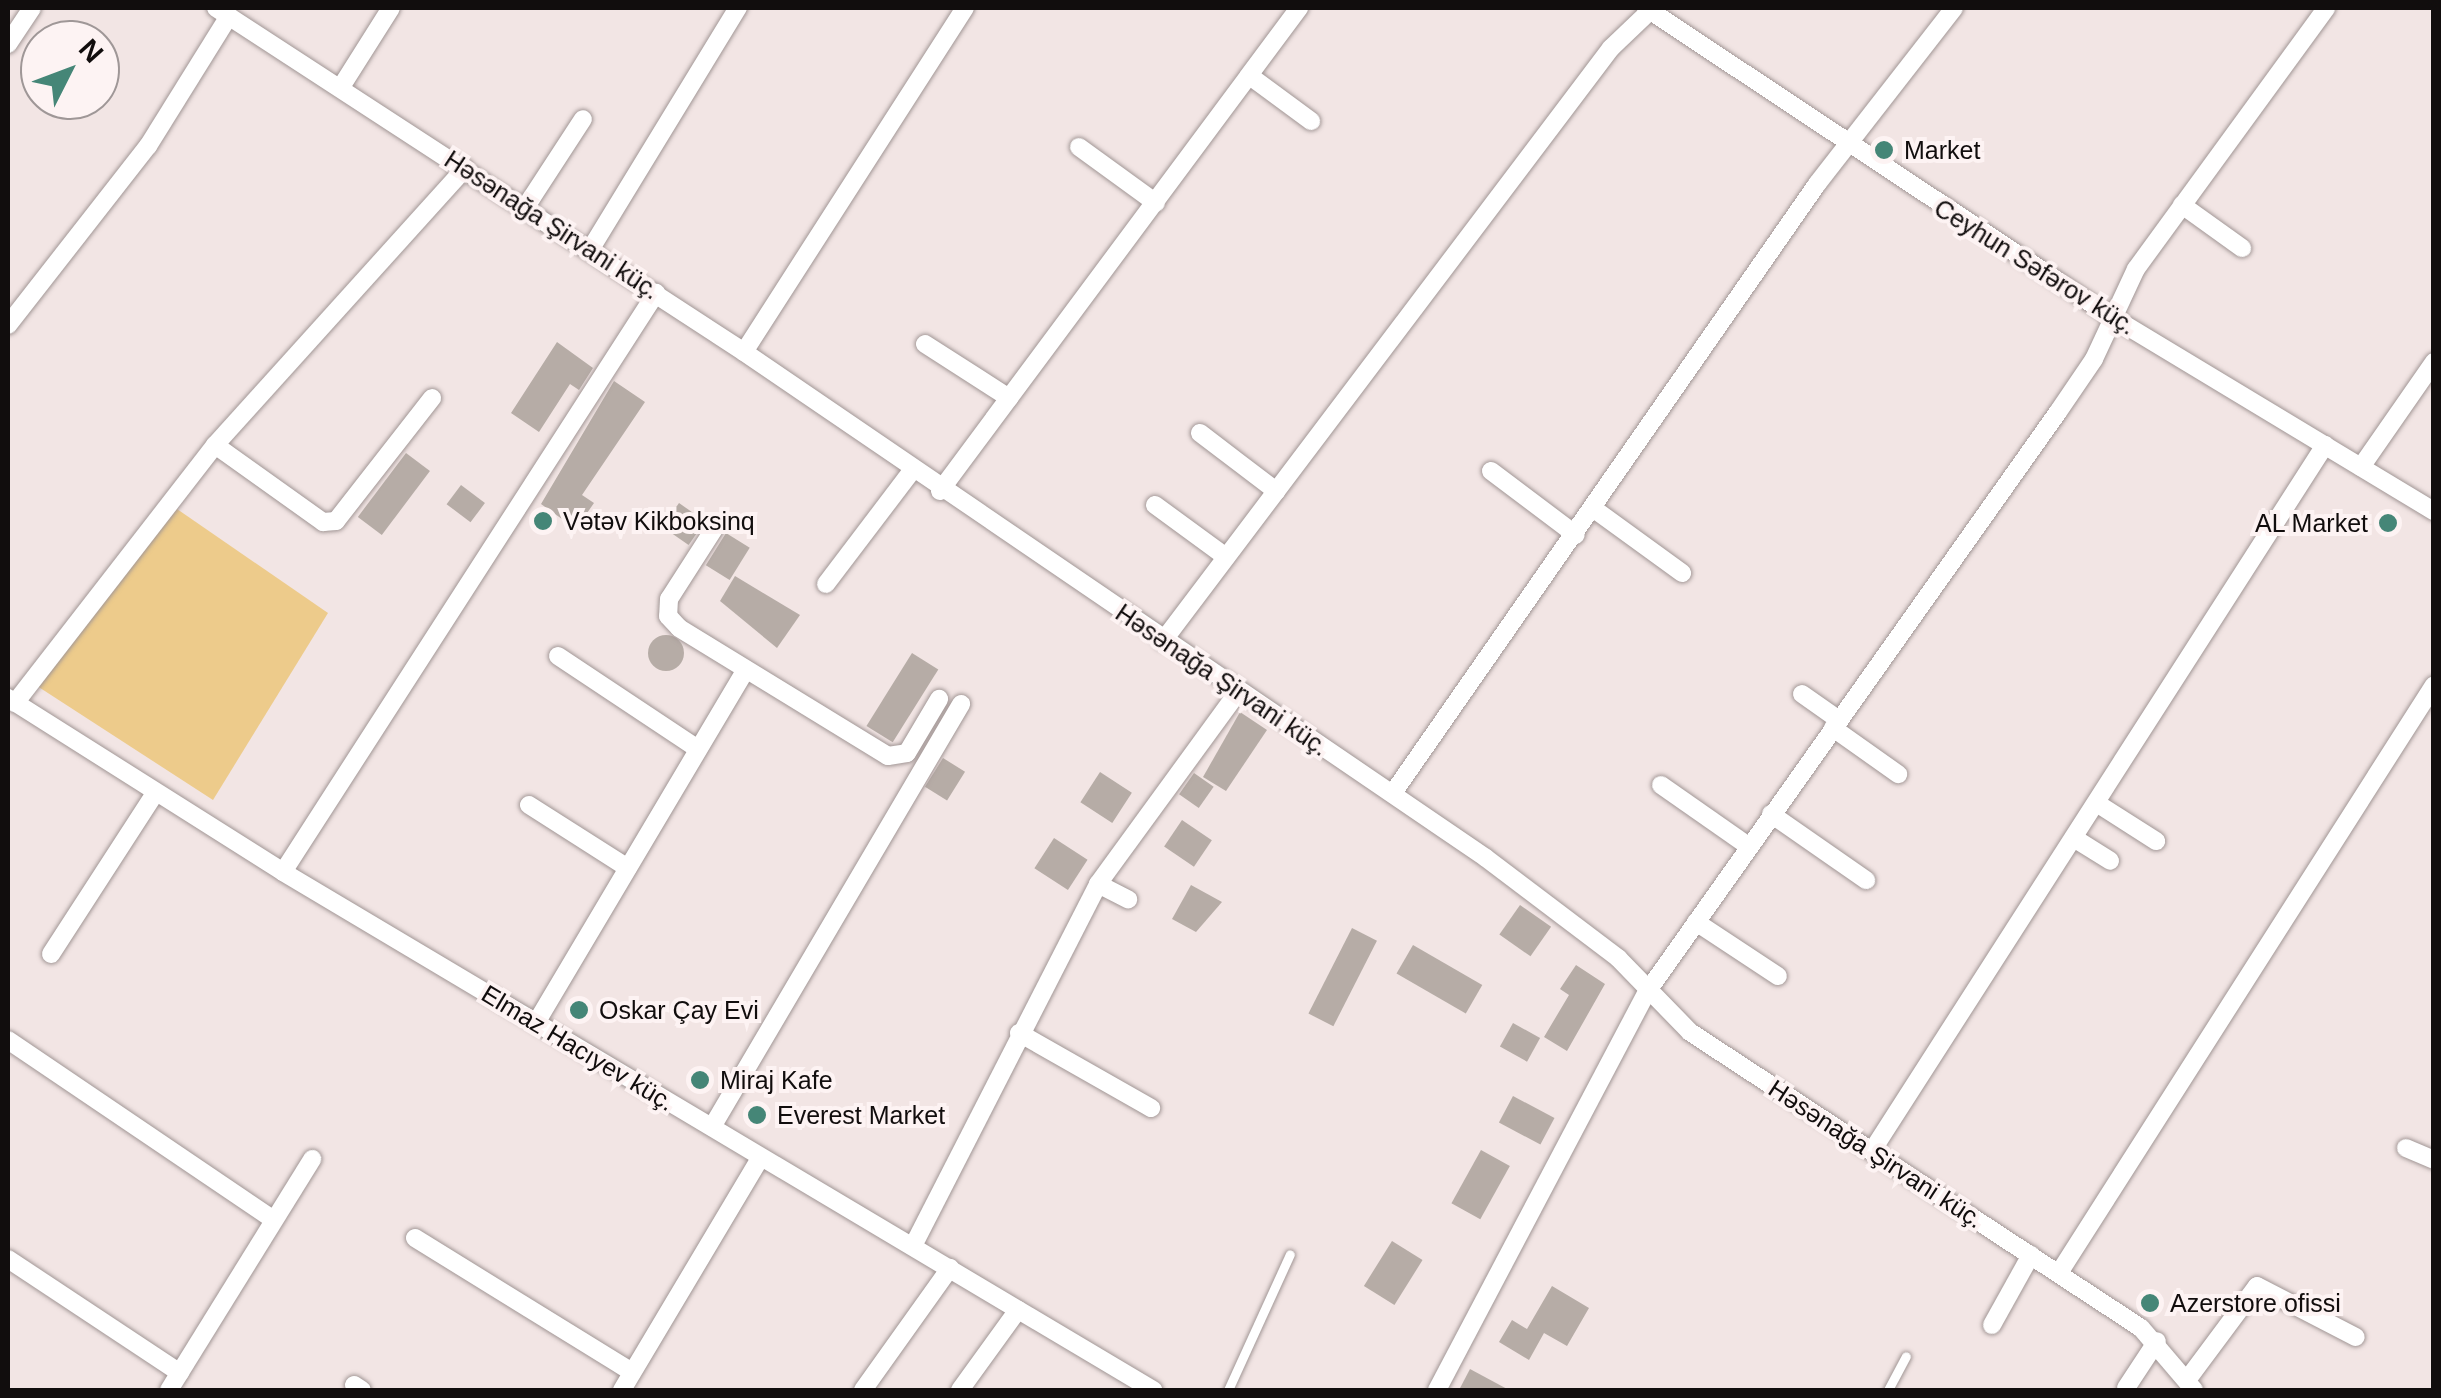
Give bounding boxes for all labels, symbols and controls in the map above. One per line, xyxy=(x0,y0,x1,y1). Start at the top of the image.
north arrow xyxy=(20,20,120,120)
text: N xyxy=(73,33,109,69)
place label: Market xyxy=(1904,135,1980,165)
marker: Market xyxy=(1873,139,1895,161)
street label: Həsənağa Şirvani küç. xyxy=(439,144,665,306)
street label: Ceyhun Səfərov küç. xyxy=(1929,193,2141,341)
place label: Vətəv Kikboksinq xyxy=(563,506,755,536)
place label: AL Market xyxy=(2254,508,2368,538)
marker: Vətəv Kikboksinq xyxy=(532,510,554,532)
marker: AL Market xyxy=(2377,512,2399,534)
street label: Həsənağa Şirvani küç. xyxy=(1110,598,1334,762)
street label: Elmaz Hacıyev küç. xyxy=(476,979,680,1117)
place label: Oskar Çay Evi xyxy=(599,995,759,1025)
marker: Oskar Çay Evi xyxy=(568,999,590,1021)
place label: Miraj Kafe xyxy=(720,1065,833,1095)
marker: Miraj Kafe xyxy=(689,1069,711,1091)
street label: Həsənağa Şirvani küç. xyxy=(1763,1073,1989,1235)
place label: Everest Market xyxy=(777,1100,945,1130)
marker: Everest Market xyxy=(746,1104,768,1126)
place label: Azerstore ofissi xyxy=(2170,1288,2341,1318)
marker: Azerstore ofissi xyxy=(2139,1292,2161,1314)

